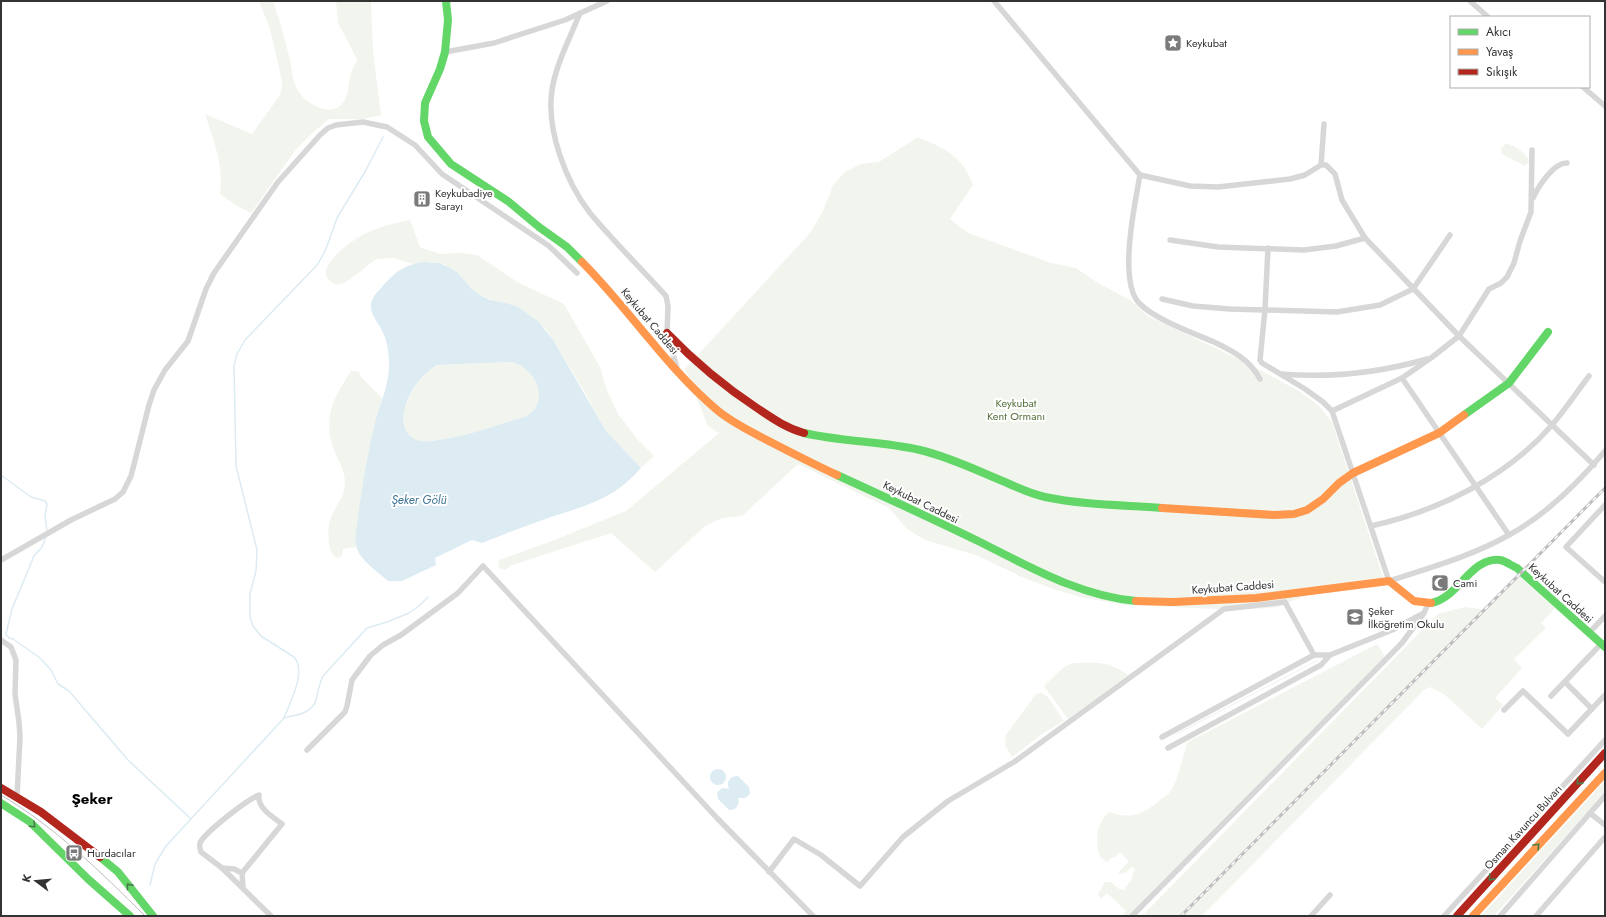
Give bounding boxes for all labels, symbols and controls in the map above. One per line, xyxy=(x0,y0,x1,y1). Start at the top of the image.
legend xyxy=(1450,16,1590,88)
text: Akıcı xyxy=(1486,23,1511,41)
place icon: Keykubat xyxy=(1163,33,1183,53)
place label: Keykubat xyxy=(1186,35,1227,51)
text: Yavaş xyxy=(1486,43,1513,61)
text: Sıkışık xyxy=(1486,63,1518,81)
place label: Keykubadiye Sarayı xyxy=(435,185,493,214)
building icon: Keykubadiye Sarayı xyxy=(412,189,432,209)
street label: Keykubat Caddesi xyxy=(617,284,683,358)
park label: Keykubat Kent Ormanı xyxy=(987,395,1045,424)
street label: Keykubat Caddesi xyxy=(880,477,962,527)
water label: Şeker Gölü xyxy=(391,491,447,509)
street label: Keykubat Caddesi xyxy=(1525,559,1597,627)
mosque icon: Cami xyxy=(1430,573,1450,593)
place label: Cami xyxy=(1453,575,1477,591)
street label: Keykubat Caddesi xyxy=(1191,576,1275,598)
place label: Şeker İlköğretim Okulu xyxy=(1368,603,1444,632)
school or university icon: Şeker İlköğretim Okulu xyxy=(1345,607,1365,627)
one-way arrow xyxy=(1576,777,1583,785)
street label: Osman Kavuncu Bulvarı xyxy=(1480,781,1566,873)
district label: Şeker xyxy=(71,788,113,810)
one-way arrow xyxy=(28,821,36,828)
bus stop icon: Hurdacılar xyxy=(64,843,84,863)
one-way arrow xyxy=(1533,843,1540,851)
place label: Hurdacılar xyxy=(87,845,136,861)
north arrow xyxy=(16,861,56,901)
text: K xyxy=(18,872,35,884)
one-way arrow xyxy=(1488,873,1496,881)
one-way arrow xyxy=(126,883,133,890)

